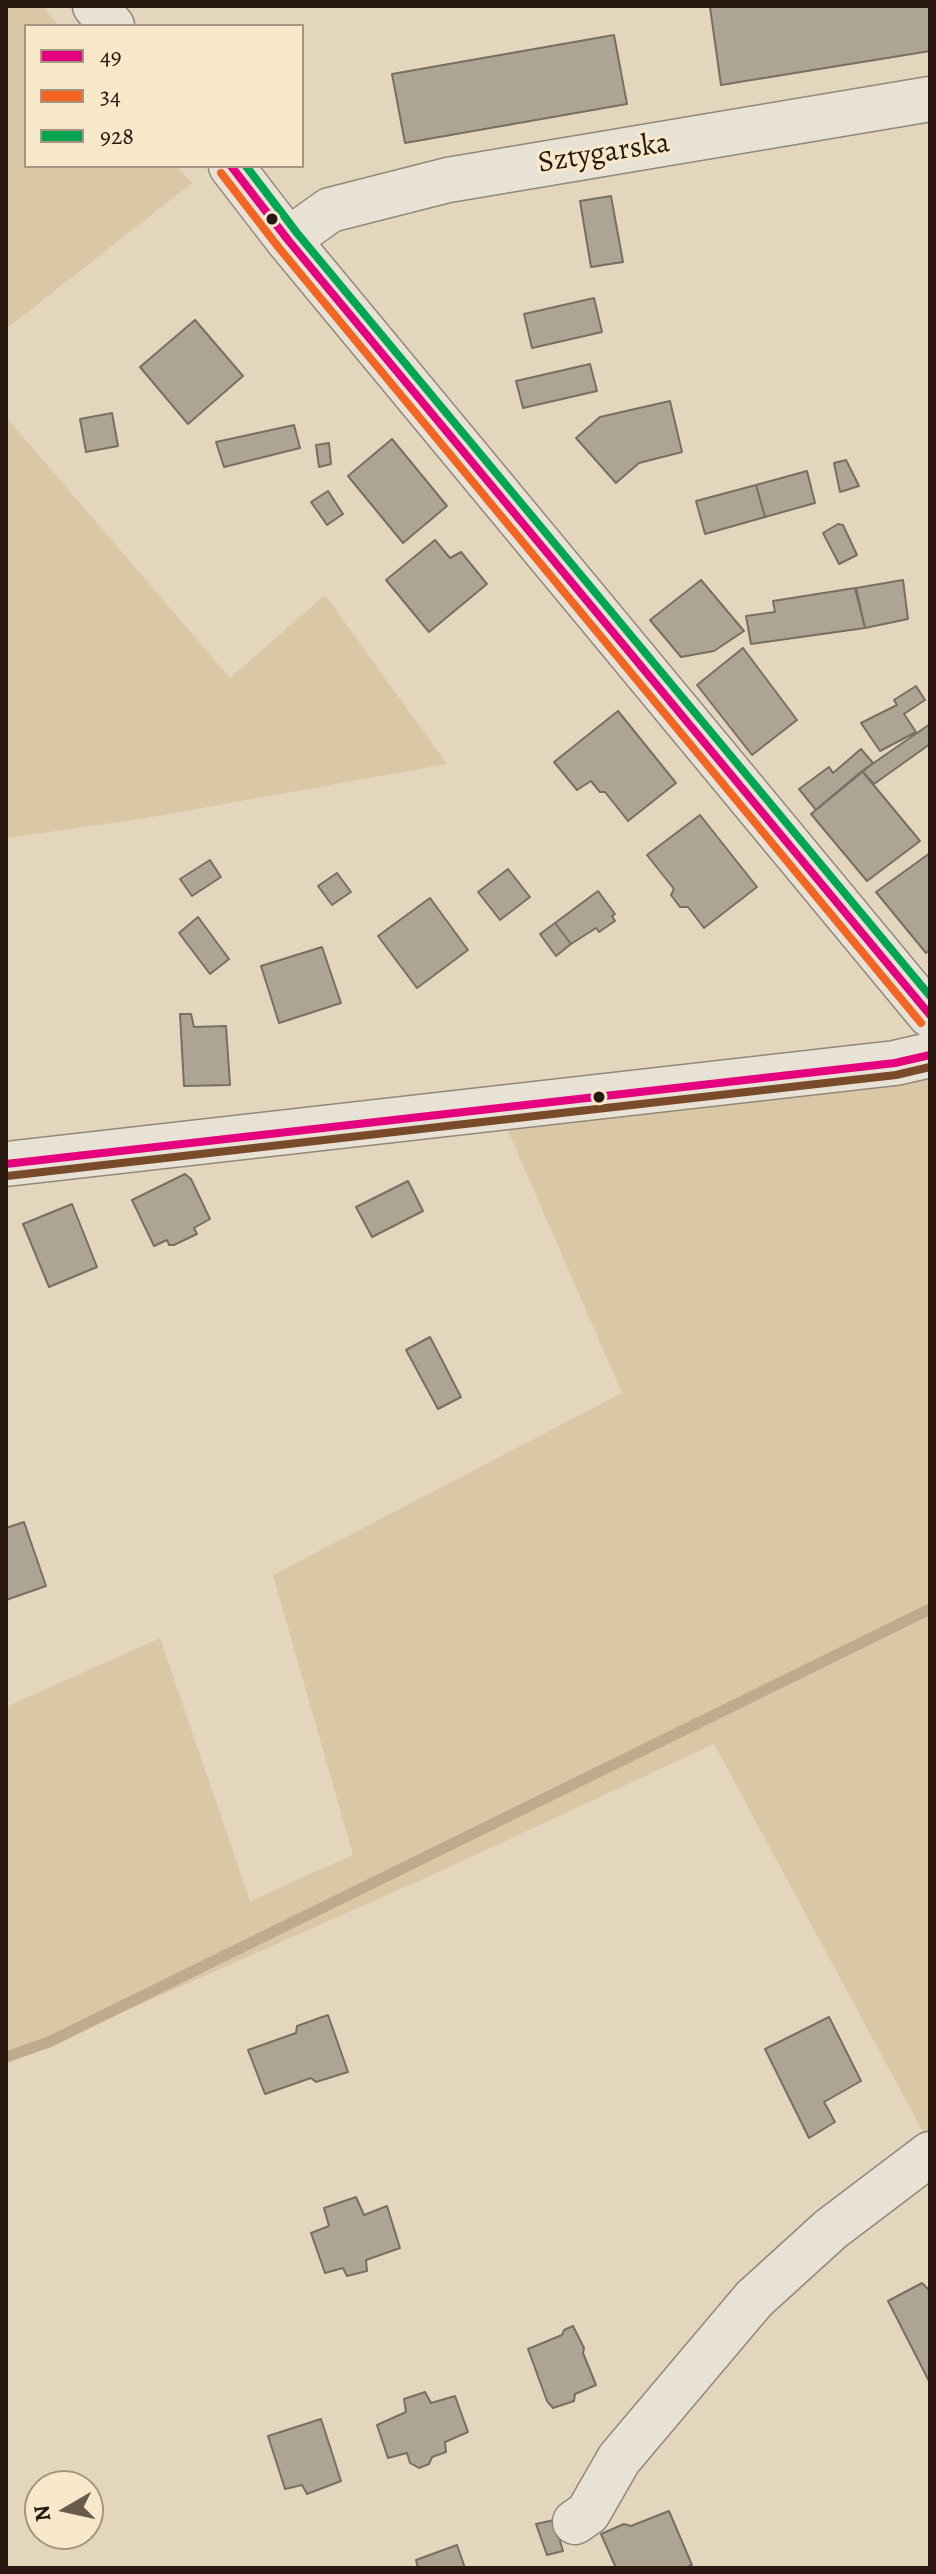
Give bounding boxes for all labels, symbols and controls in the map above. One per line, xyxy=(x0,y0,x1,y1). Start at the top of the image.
legend xyxy=(24,24,304,168)
text: 49 xyxy=(100,40,122,72)
text: 34 xyxy=(100,80,121,112)
text: 928 xyxy=(100,120,134,152)
street label: Sztygarska xyxy=(536,126,672,182)
unlabelled marker xyxy=(264,211,280,227)
unlabelled marker xyxy=(591,1089,607,1105)
north arrow xyxy=(24,2470,104,2550)
text: N xyxy=(26,2503,58,2524)

